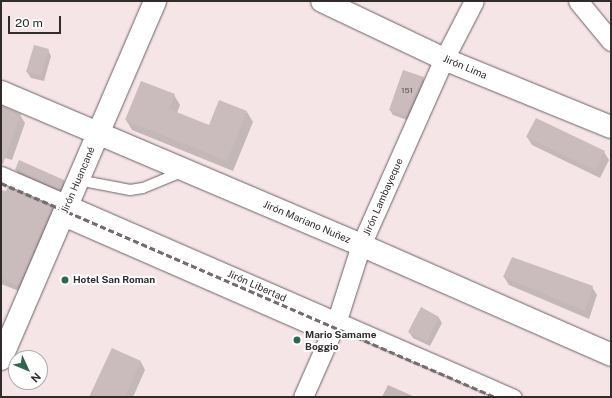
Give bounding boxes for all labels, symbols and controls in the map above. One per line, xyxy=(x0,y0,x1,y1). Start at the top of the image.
scale bar xyxy=(10,8,63,34)
text: 20 m xyxy=(15,16,43,30)
street label: Jirón Lima xyxy=(441,52,489,82)
house number: 151 xyxy=(401,86,413,96)
street label: Jirón Huancané xyxy=(59,145,97,215)
street label: Jirón Lambayeque xyxy=(361,156,405,238)
street label: Jirón Mariano Nuñez xyxy=(262,198,352,246)
street label: Jirón Libertad xyxy=(226,268,288,304)
place label: Hotel San Roman xyxy=(73,274,155,286)
marker: Hotel San Roman xyxy=(60,275,70,285)
place label: Mario Samame Boggio xyxy=(305,328,376,352)
marker: Mario Samame Boggio xyxy=(292,335,302,345)
north arrow xyxy=(8,350,48,390)
text: N xyxy=(29,370,43,385)

